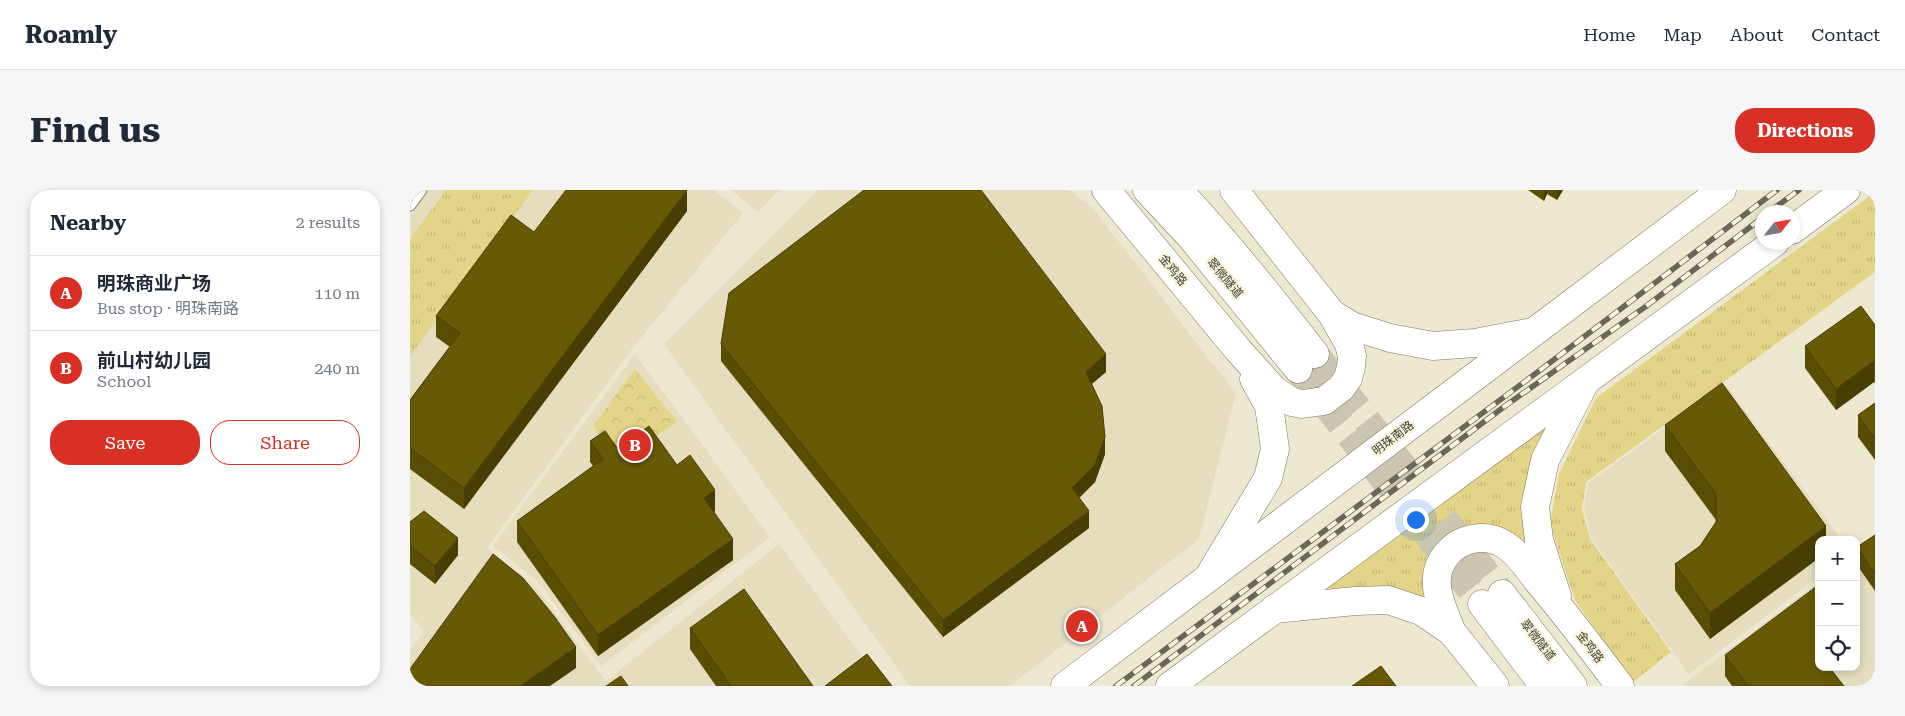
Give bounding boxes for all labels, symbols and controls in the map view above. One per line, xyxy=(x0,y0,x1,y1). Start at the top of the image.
text: Roamly xyxy=(25,21,117,49)
text: Home xyxy=(1583,24,1635,45)
text: Map xyxy=(1663,24,1702,45)
text: About xyxy=(1730,24,1783,45)
text: Contact xyxy=(1811,24,1880,45)
button: Directions xyxy=(1735,108,1875,153)
text: Find us xyxy=(30,110,160,151)
north arrow xyxy=(1755,205,1800,250)
text: Nearby xyxy=(50,211,126,235)
text: 2 results xyxy=(296,213,360,232)
street label: 金鸡路 xyxy=(1156,252,1190,288)
street label: 翠微隧道 xyxy=(1204,255,1246,301)
text: 明珠商业广场 xyxy=(97,272,211,295)
text: A xyxy=(60,284,72,303)
text: 110 m xyxy=(314,284,360,303)
text: Bus stop · 明珠南路 xyxy=(97,299,239,318)
text: 前山村幼儿园 xyxy=(97,349,211,372)
text: B xyxy=(60,359,72,378)
text: 240 m xyxy=(314,359,360,378)
text: School xyxy=(97,372,151,391)
street label: 明珠南路 xyxy=(1370,418,1416,458)
button: Save xyxy=(50,420,200,465)
button: Share xyxy=(210,420,360,465)
pin: B xyxy=(619,426,651,464)
your location xyxy=(1403,507,1429,533)
map controls xyxy=(1815,536,1860,671)
button: + xyxy=(1815,536,1860,581)
button: − xyxy=(1815,581,1860,626)
pin: A xyxy=(1066,607,1098,645)
street label: 翠微隧道 xyxy=(1518,617,1558,663)
button: locate xyxy=(1815,626,1860,671)
street label: 金鸡路 xyxy=(1574,628,1606,666)

